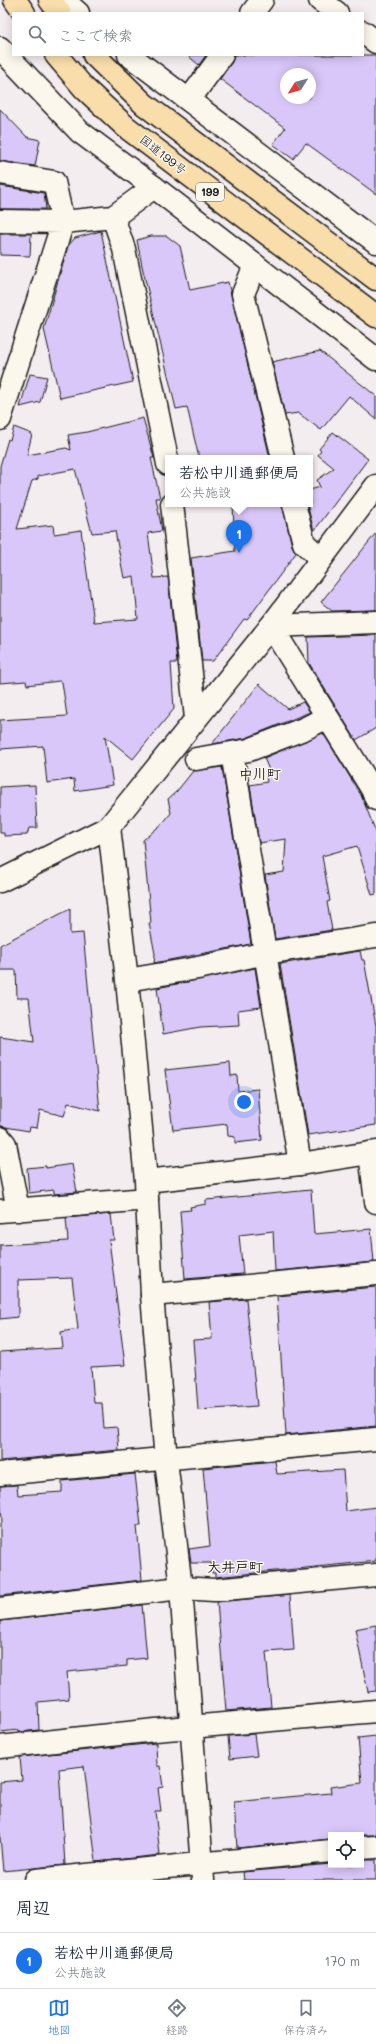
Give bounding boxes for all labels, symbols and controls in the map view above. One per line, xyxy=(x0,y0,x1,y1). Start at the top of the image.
search box xyxy=(12,12,364,56)
icon: search xyxy=(26,23,48,45)
text: ここで検索 xyxy=(58,25,133,45)
north arrow xyxy=(280,68,316,104)
street label: 国道199号 xyxy=(137,131,190,178)
road number: 199 xyxy=(196,183,224,201)
popup xyxy=(165,455,313,507)
text: 若松中川通郵便局 xyxy=(179,462,299,482)
text: 公共施設 xyxy=(179,483,231,500)
pin: 1 xyxy=(226,520,252,553)
district label: 中川町 xyxy=(239,764,281,783)
your location xyxy=(234,1092,254,1112)
district label: 大井戸町 xyxy=(207,1557,263,1576)
map controls xyxy=(328,1832,364,1868)
button: locate xyxy=(328,1832,364,1868)
text: 周辺 xyxy=(16,1896,50,1918)
text: 若松中川通郵便局 xyxy=(54,1942,174,1962)
text: 1 xyxy=(26,1952,32,1969)
text: 170 m xyxy=(324,1952,360,1969)
text: 公共施設 xyxy=(54,1963,106,1980)
tab: 地図 xyxy=(48,1997,70,2037)
tab: 経路 xyxy=(166,1997,188,2037)
tab: 保存済み xyxy=(284,1997,328,2037)

